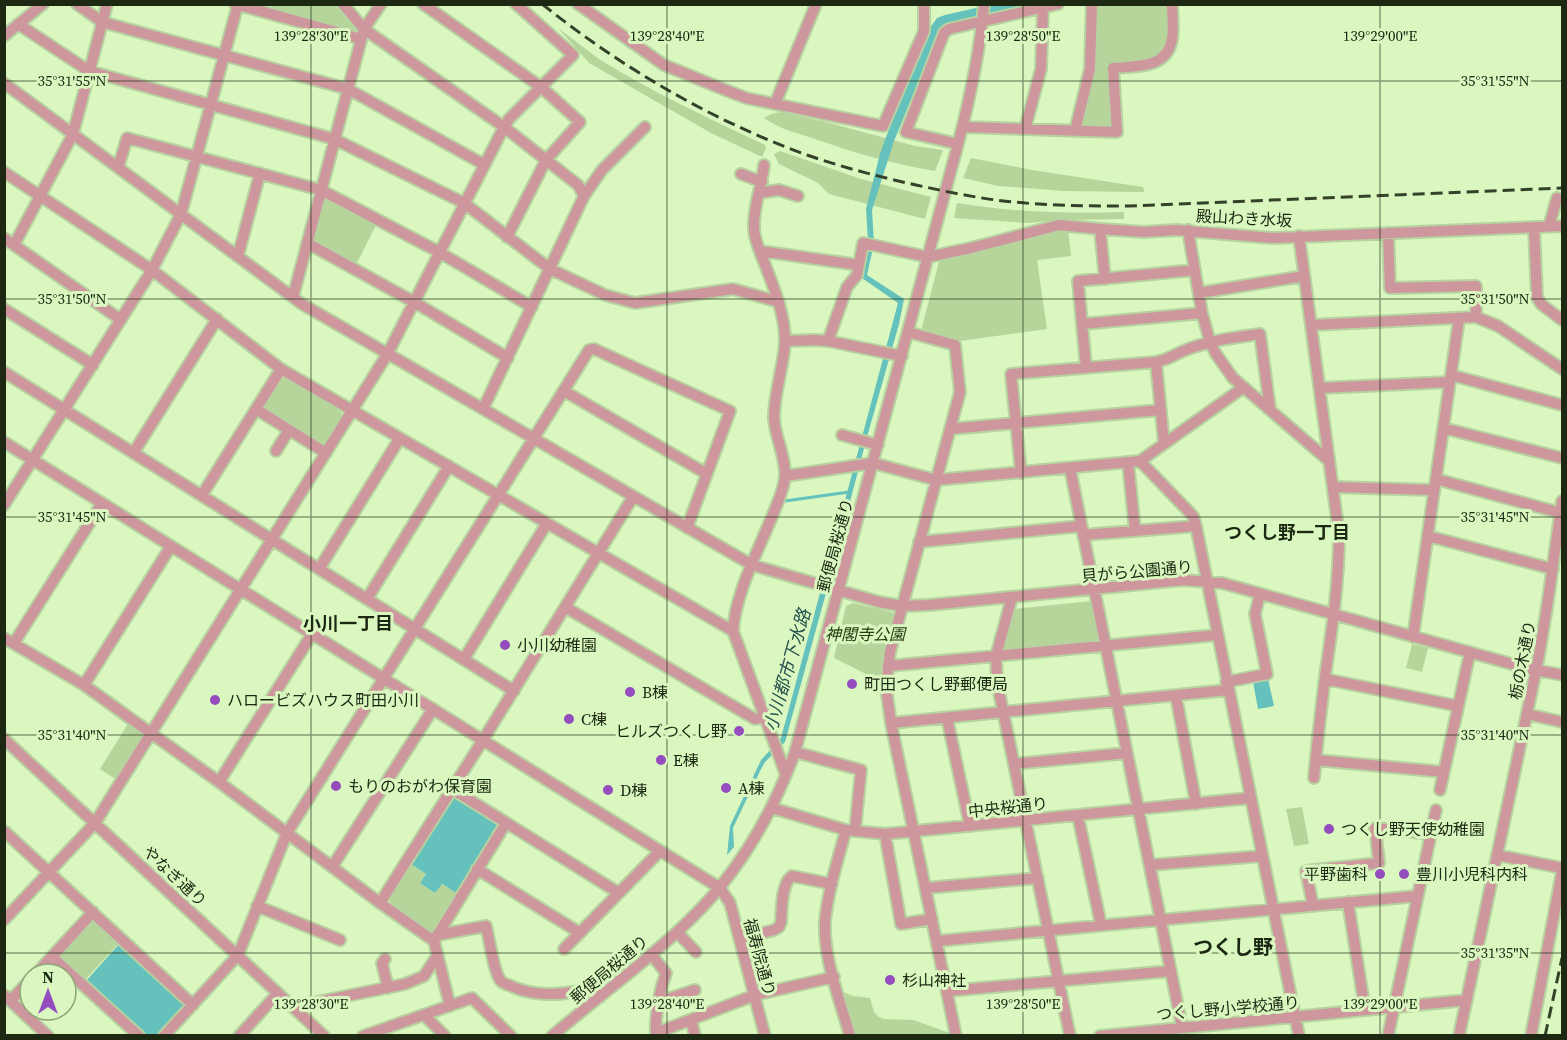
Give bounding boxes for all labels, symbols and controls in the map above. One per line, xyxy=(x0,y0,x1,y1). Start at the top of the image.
text: 139°28'30"E xyxy=(274,25,348,46)
text: 139°28'40"E xyxy=(630,25,704,46)
text: 139°28'50"E xyxy=(986,25,1060,46)
text: 139°29'00"E xyxy=(1343,25,1417,46)
text: 35°31'55"N xyxy=(37,70,107,91)
text: 35°31'55"N xyxy=(1460,70,1530,91)
street label: 殿山わき水坂 xyxy=(1195,205,1293,231)
text: 35°31'50"N xyxy=(37,288,107,309)
text: 35°31'50"N xyxy=(1460,288,1530,309)
street label: 郵便局桜通り xyxy=(812,496,858,594)
text: 35°31'45"N xyxy=(37,506,107,527)
text: 35°31'45"N xyxy=(1460,506,1530,527)
district label: つくし野一丁目 xyxy=(1224,520,1350,545)
street label: 貝がら公園通り xyxy=(1080,555,1194,587)
water label: 小川都市下水路 xyxy=(758,604,817,734)
district label: 小川一丁目 xyxy=(303,611,393,636)
street label: 栃の木通り xyxy=(1504,619,1540,701)
park label: 神閣寺公園 xyxy=(825,623,907,645)
place label: 小川幼稚園 xyxy=(517,634,597,656)
marker: 小川幼稚園 xyxy=(498,638,512,652)
place label: 町田つくし野郵便局 xyxy=(864,673,1008,695)
marker: 町田つくし野郵便局 xyxy=(845,677,859,691)
place label: B棟 xyxy=(642,681,668,703)
marker: B棟 xyxy=(623,685,637,699)
place label: ハロービズハウス町田小川 xyxy=(227,689,419,711)
marker: ハロービズハウス町田小川 xyxy=(208,693,222,707)
place label: C棟 xyxy=(581,708,607,730)
marker: C棟 xyxy=(562,712,576,726)
place label: ヒルズつくし野 xyxy=(615,720,727,742)
text: 35°31'40"N xyxy=(37,724,107,745)
marker: ヒルズつくし野 xyxy=(732,724,746,738)
text: 35°31'40"N xyxy=(1460,724,1530,745)
place label: E棟 xyxy=(673,749,699,771)
marker: E棟 xyxy=(654,753,668,767)
place label: もりのおがわ保育園 xyxy=(348,775,492,797)
place label: A棟 xyxy=(738,777,765,799)
marker: もりのおがわ保育園 xyxy=(329,779,343,793)
place label: D棟 xyxy=(620,779,647,801)
marker: A棟 xyxy=(719,781,733,795)
marker: D棟 xyxy=(601,783,615,797)
street label: 中央桜通り xyxy=(967,792,1049,822)
place label: つくし野天使幼稚園 xyxy=(1341,818,1485,840)
marker: つくし野天使幼稚園 xyxy=(1322,822,1336,836)
street label: やなぎ通り xyxy=(138,841,212,911)
place label: 平野歯科 xyxy=(1304,863,1368,885)
place label: 豊川小児科内科 xyxy=(1416,863,1528,885)
marker: 平野歯科 xyxy=(1373,867,1387,881)
marker: 豊川小児科内科 xyxy=(1397,867,1411,881)
street label: 福寿院通り xyxy=(739,916,781,998)
street label: 郵便局桜通り xyxy=(565,930,653,1008)
district label: つくし野 xyxy=(1193,933,1273,961)
text: 35°31'35"N xyxy=(1460,942,1530,963)
north arrow xyxy=(18,962,78,1022)
text: N xyxy=(42,966,54,988)
place label: 杉山神社 xyxy=(902,969,966,991)
marker: 杉山神社 xyxy=(883,973,897,987)
street label: つくし野小学校通り xyxy=(1155,991,1301,1025)
text: 139°28'30"E xyxy=(274,993,348,1014)
text: 139°28'40"E xyxy=(630,993,704,1014)
text: 139°28'50"E xyxy=(986,993,1060,1014)
text: 139°29'00"E xyxy=(1343,993,1417,1014)

